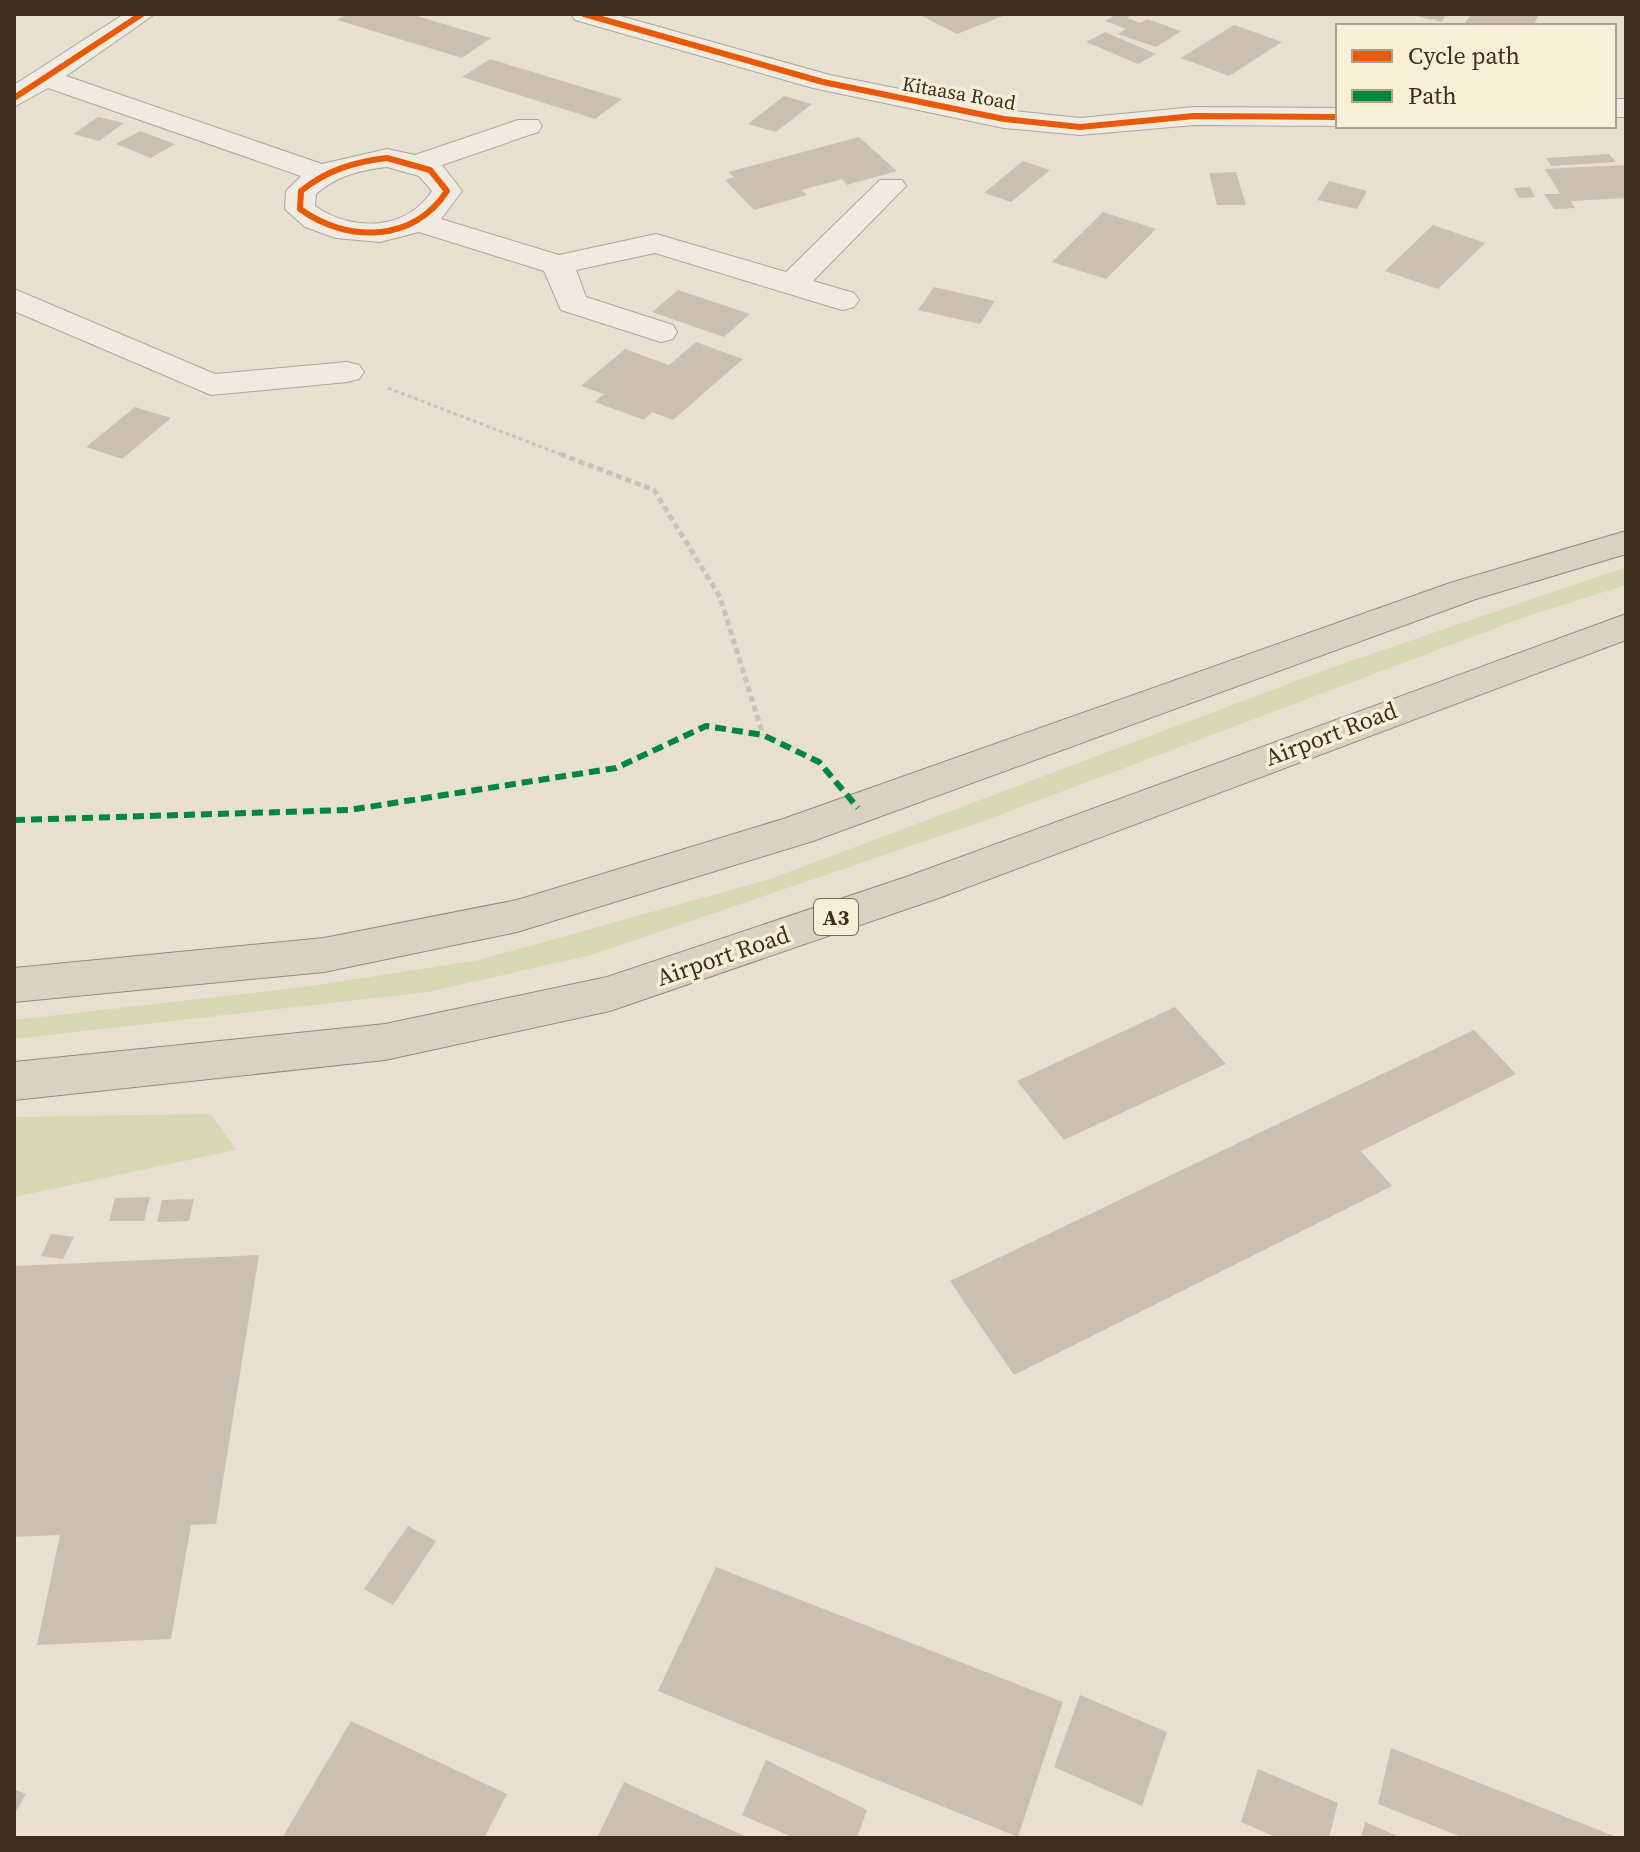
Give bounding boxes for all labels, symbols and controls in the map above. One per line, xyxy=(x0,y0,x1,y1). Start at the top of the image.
legend xyxy=(1336,24,1616,128)
text: Cycle path xyxy=(1408,39,1520,72)
street label: Kitaasa Road xyxy=(900,69,1019,117)
text: Path xyxy=(1408,79,1457,112)
street label: Airport Road xyxy=(1260,693,1402,774)
road number: A3 xyxy=(814,899,858,935)
street label: Airport Road xyxy=(652,917,794,994)

